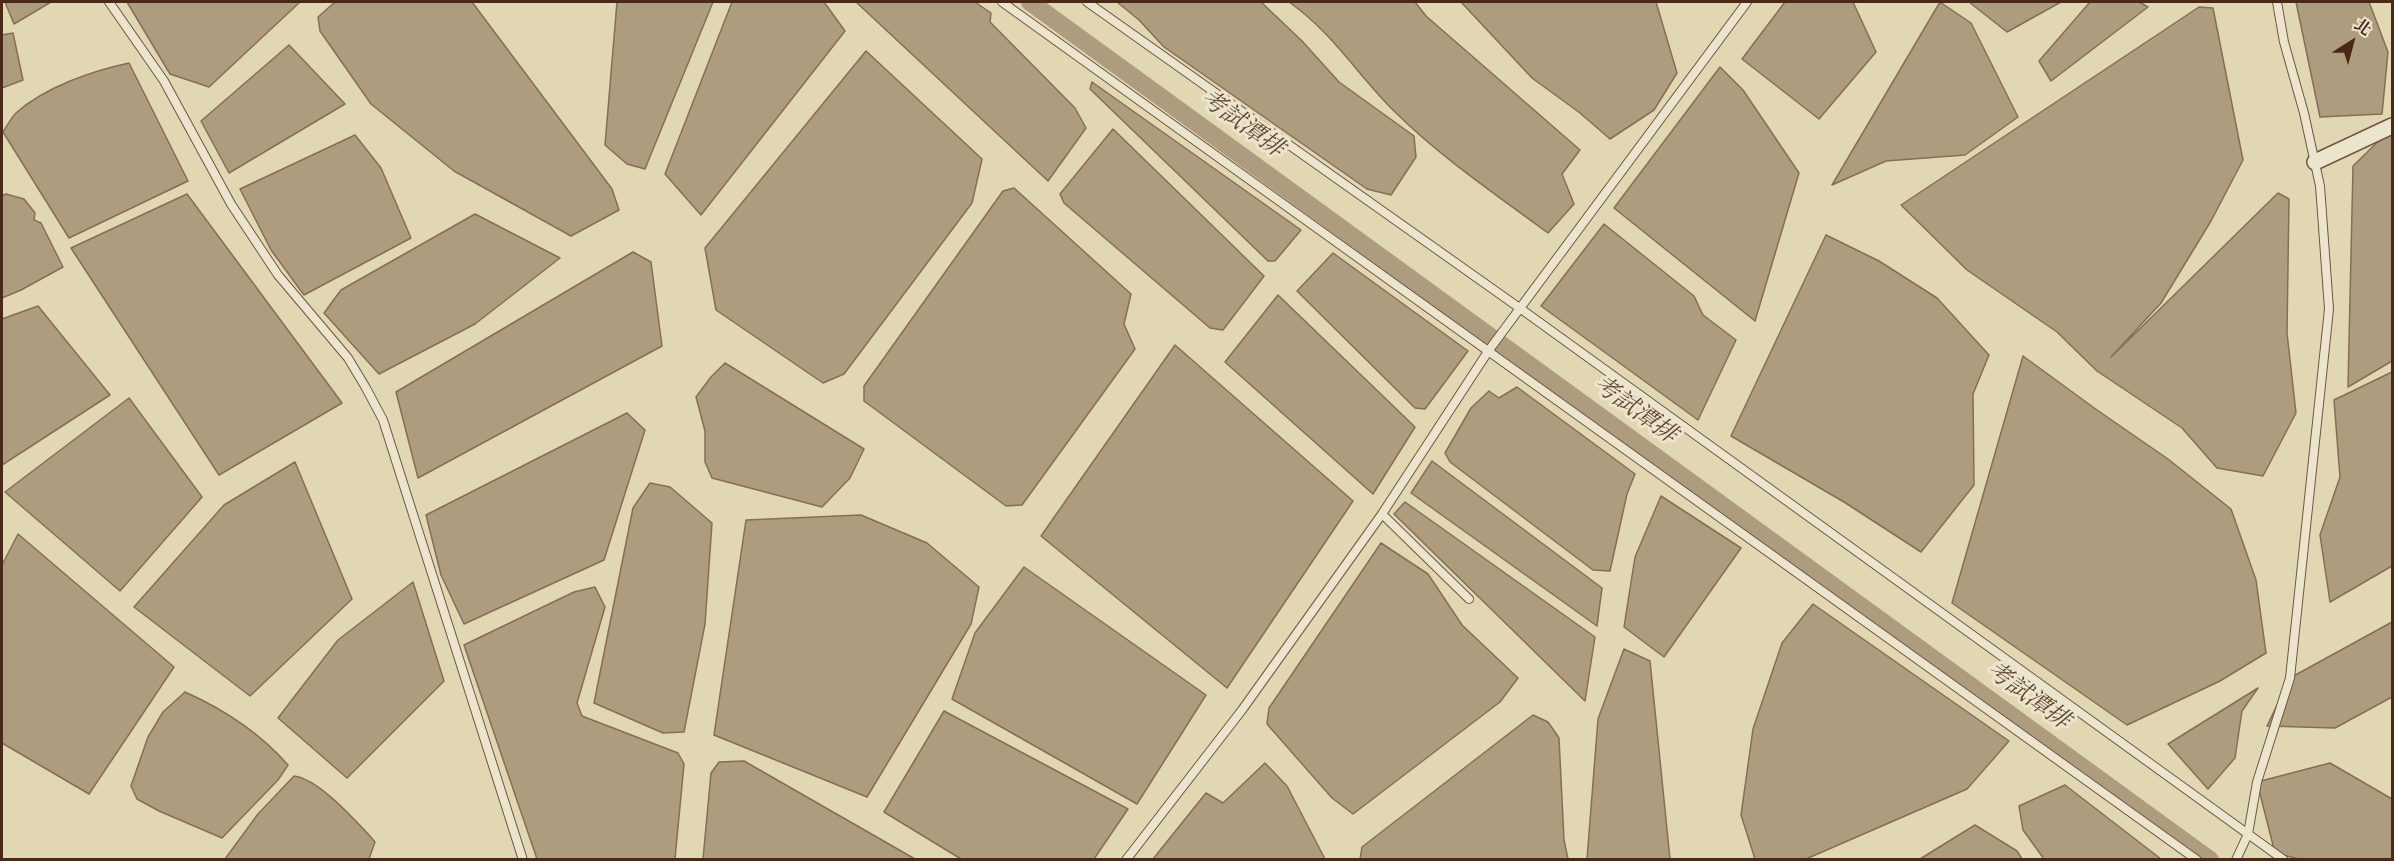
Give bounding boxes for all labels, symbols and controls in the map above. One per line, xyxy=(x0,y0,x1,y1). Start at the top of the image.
north arrow xyxy=(2322,12,2382,72)
text: 北 xyxy=(2350,15,2375,40)
water label: 考試潭排 xyxy=(1194,85,1288,165)
water label: 考試潭排 xyxy=(1587,371,1681,451)
water label: 考試潭排 xyxy=(1980,657,2074,737)

